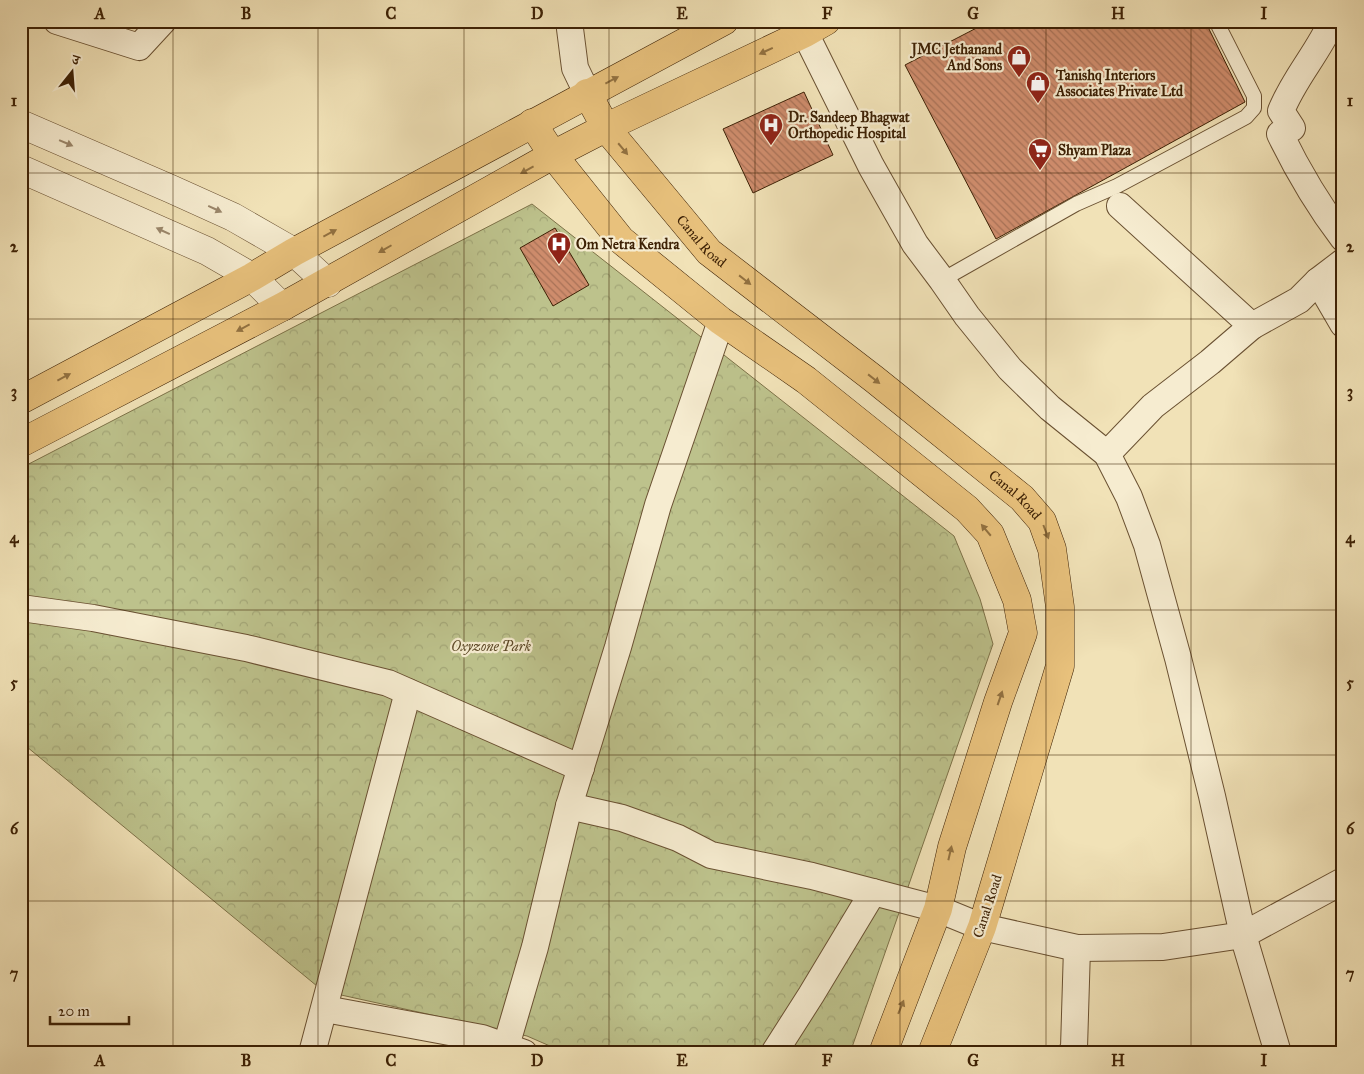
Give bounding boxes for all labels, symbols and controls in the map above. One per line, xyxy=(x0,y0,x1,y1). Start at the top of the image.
text: A xyxy=(94,4,106,23)
text: B xyxy=(241,4,251,23)
text: C xyxy=(386,4,397,23)
text: D xyxy=(531,4,544,23)
text: E xyxy=(676,4,688,23)
text: F xyxy=(822,4,833,23)
text: G xyxy=(967,4,979,23)
text: H xyxy=(1111,4,1125,23)
text: I xyxy=(1261,4,1268,23)
place label: JMC Jethanand And Sons xyxy=(910,41,1003,74)
shop icon: JMC Jethanand And Sons xyxy=(1006,44,1032,78)
one-way arrow xyxy=(759,47,774,55)
north arrow xyxy=(48,48,98,98)
text: उ xyxy=(69,51,82,69)
place label: Tanishq Interiors Associates Private Ltd xyxy=(1055,67,1184,100)
shop icon: Tanishq Interiors Associates Private Ltd xyxy=(1025,70,1051,104)
one-way arrow xyxy=(604,76,619,84)
text: 1 xyxy=(11,91,18,110)
text: 1 xyxy=(1347,91,1354,110)
place label: Dr. Sandeep Bhagwat Orthopedic Hospital xyxy=(788,109,910,143)
hospital icon: Dr. Sandeep Bhagwat Orthopedic Hospital xyxy=(758,112,784,146)
supermarket icon: Shyam Plaza xyxy=(1027,137,1053,171)
one-way arrow xyxy=(59,140,73,148)
one-way arrow xyxy=(617,142,629,154)
place label: Shyam Plaza xyxy=(1058,142,1132,160)
one-way arrow xyxy=(520,165,533,174)
one-way arrow xyxy=(208,205,222,213)
street label: Canal Road xyxy=(673,212,730,271)
one-way arrow xyxy=(156,226,170,234)
one-way arrow xyxy=(323,228,337,237)
hospital icon: Om Netra Kendra xyxy=(546,231,572,265)
place label: Om Netra Kendra xyxy=(576,236,681,253)
text: 2 xyxy=(10,237,19,256)
text: 2 xyxy=(1346,237,1355,256)
one-way arrow xyxy=(379,245,392,254)
one-way arrow xyxy=(738,274,751,285)
one-way arrow xyxy=(236,324,250,332)
one-way arrow xyxy=(57,373,72,381)
one-way arrow xyxy=(867,373,880,384)
text: 3 xyxy=(11,382,17,402)
text: 3 xyxy=(1347,382,1353,402)
street label: Canal Road xyxy=(985,467,1045,523)
one-way arrow xyxy=(980,523,991,536)
one-way arrow xyxy=(1043,525,1050,540)
text: 4 xyxy=(10,528,20,548)
text: 4 xyxy=(1346,528,1356,548)
park label: Oxyzone Park xyxy=(451,638,532,655)
text: 5 xyxy=(10,673,18,692)
text: 5 xyxy=(1346,673,1354,692)
one-way arrow xyxy=(996,690,1004,705)
text: 6 xyxy=(10,819,19,838)
text: 6 xyxy=(1346,819,1355,838)
one-way arrow xyxy=(946,846,954,861)
street label: Canal Road xyxy=(969,872,1006,940)
text: 7 xyxy=(10,964,19,983)
text: 7 xyxy=(1346,964,1355,983)
scale bar xyxy=(50,994,129,1026)
one-way arrow xyxy=(897,1000,905,1014)
text: 20 m xyxy=(58,1002,90,1020)
text: A xyxy=(94,1051,106,1070)
text: B xyxy=(241,1051,251,1070)
text: C xyxy=(386,1051,397,1070)
text: D xyxy=(531,1051,544,1070)
text: E xyxy=(676,1051,688,1070)
text: F xyxy=(822,1051,833,1070)
text: G xyxy=(967,1051,979,1070)
text: H xyxy=(1111,1051,1125,1070)
text: I xyxy=(1261,1051,1268,1070)

